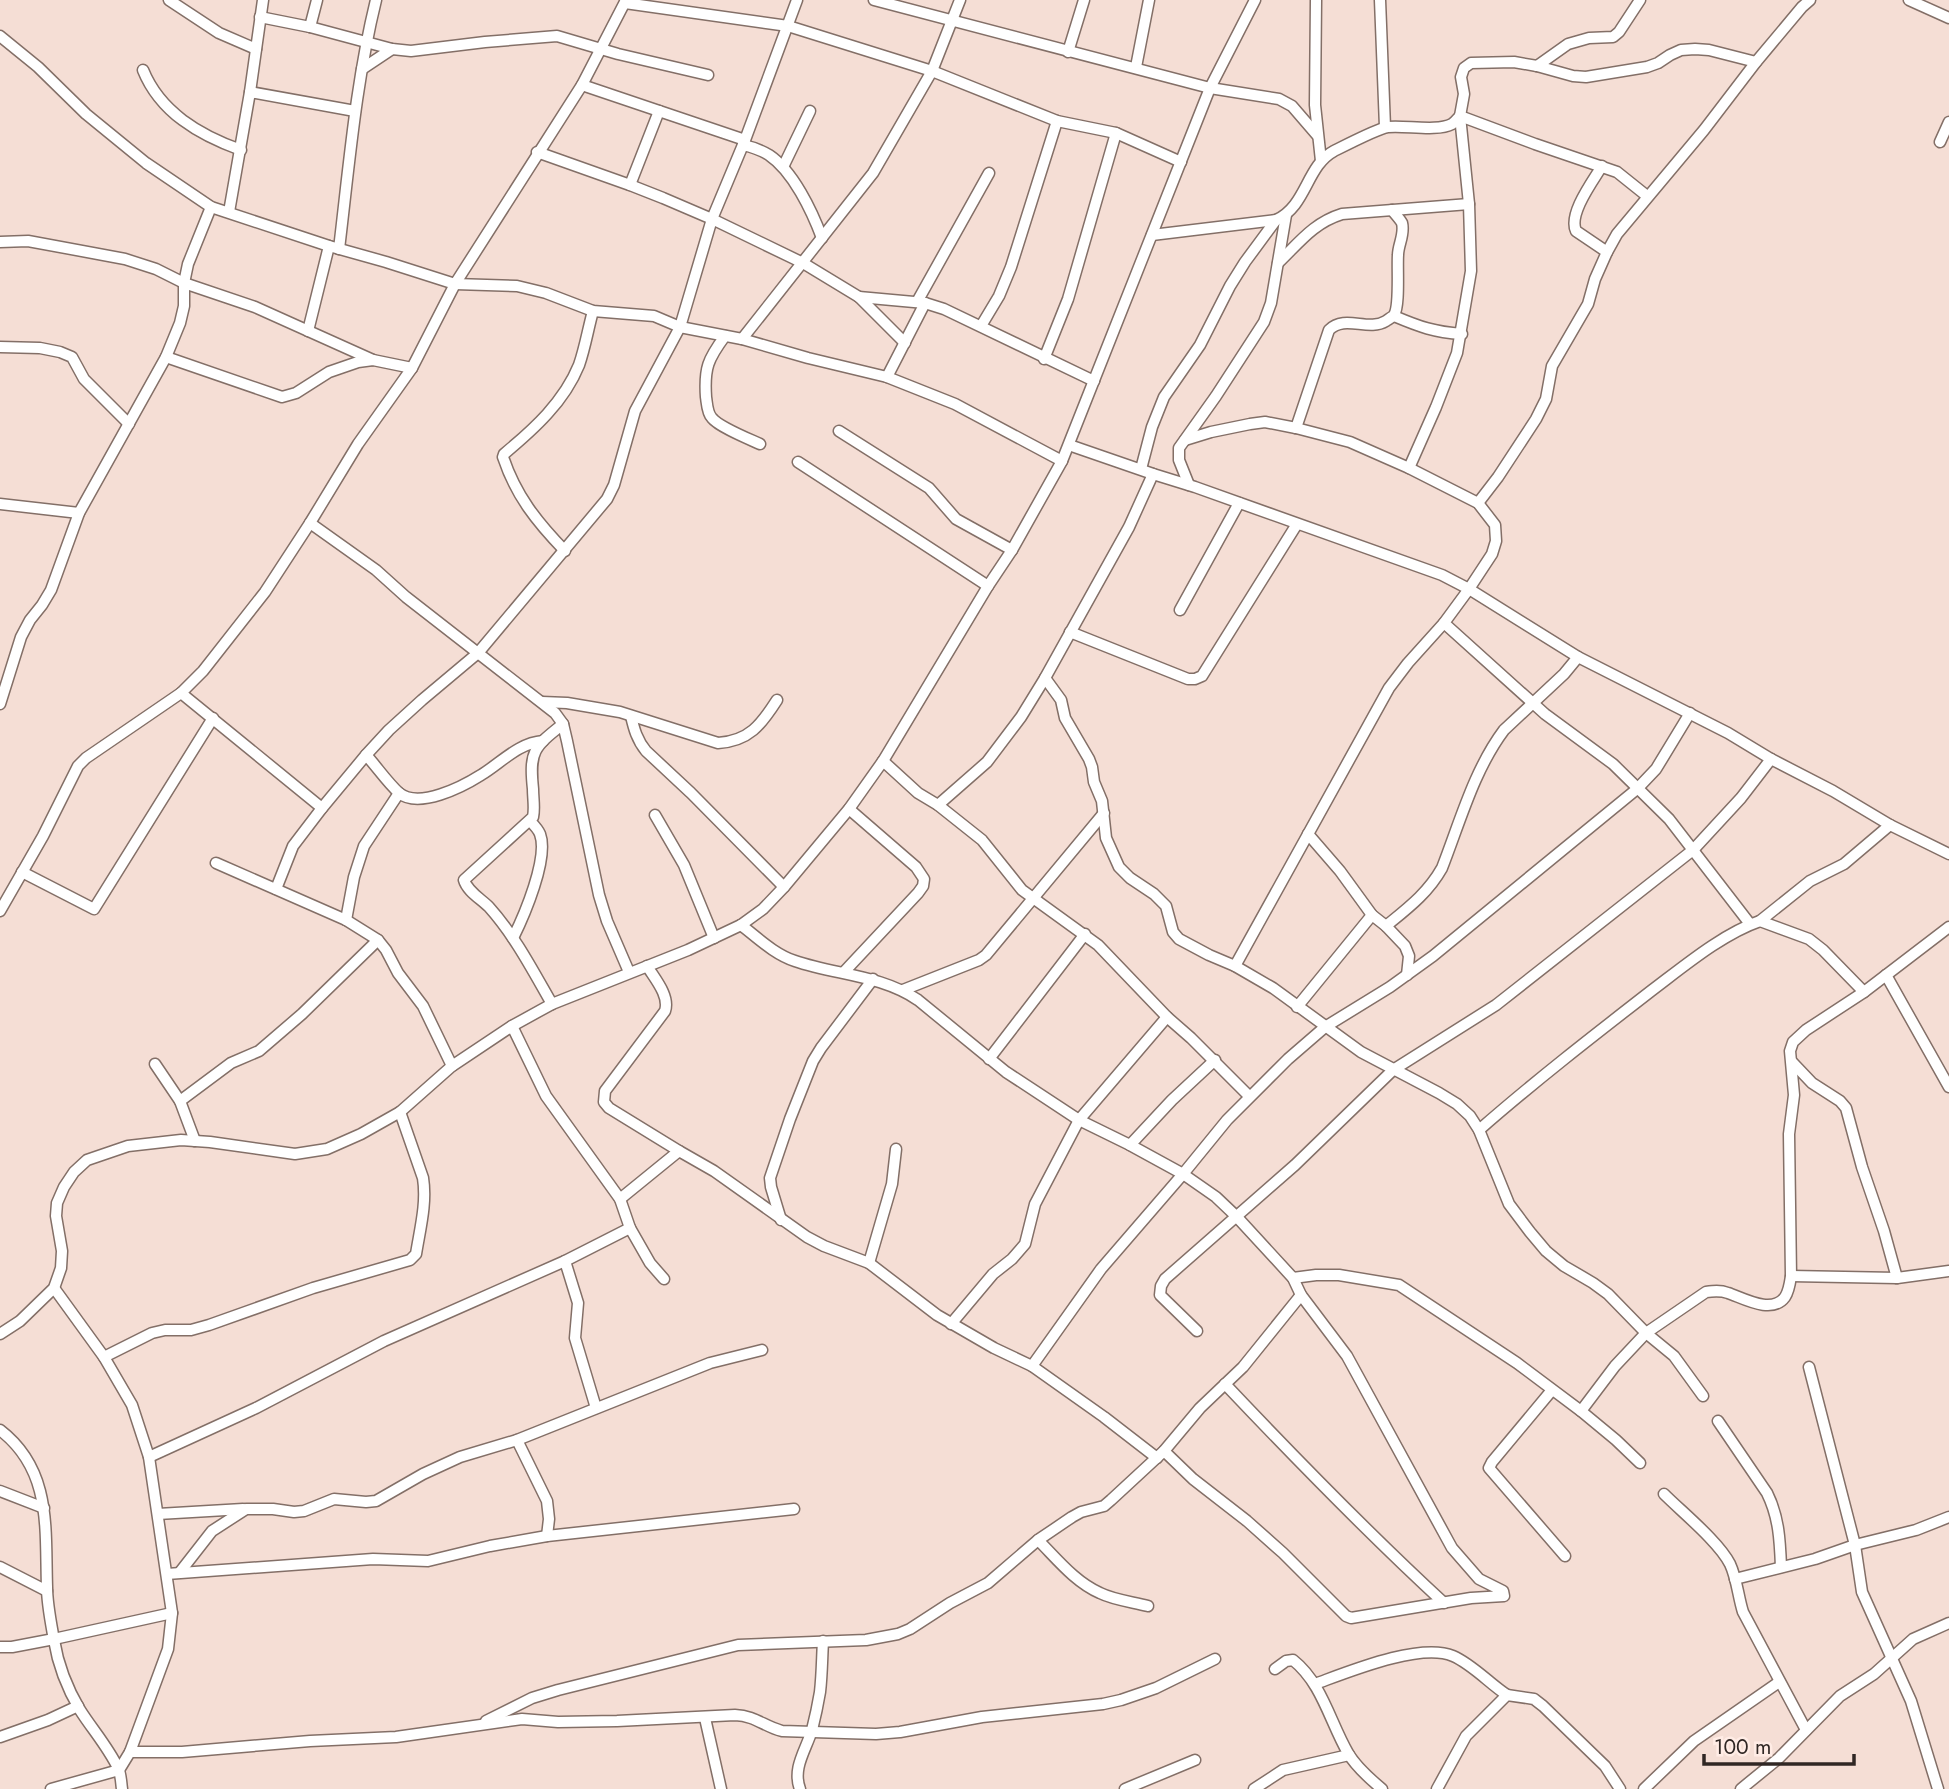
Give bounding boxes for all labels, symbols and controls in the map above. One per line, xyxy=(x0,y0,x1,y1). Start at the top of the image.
scale bar xyxy=(1704,1722,1854,1766)
text: 100 m xyxy=(1714,1732,1771,1762)

